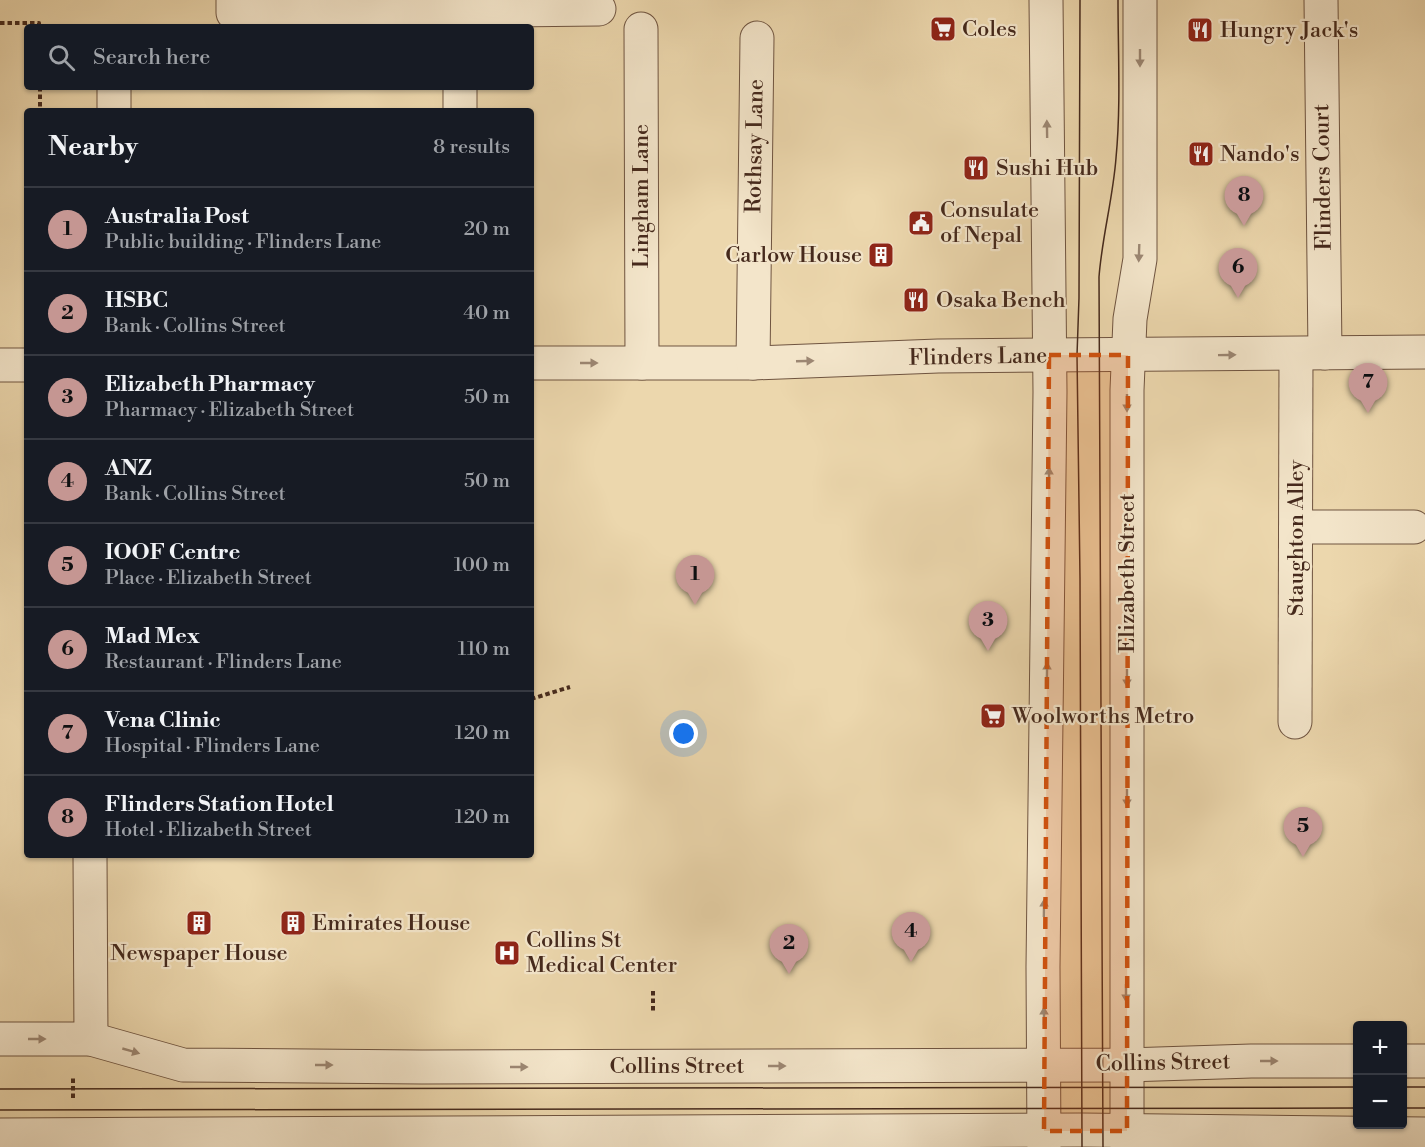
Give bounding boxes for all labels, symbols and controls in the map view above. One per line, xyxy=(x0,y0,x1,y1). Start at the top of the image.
supermarket icon: Coles xyxy=(928,14,958,44)
restaurant icon: Hungry Jack's xyxy=(1185,15,1215,45)
place label: Coles xyxy=(962,16,1017,43)
place label: Hungry Jack's xyxy=(1220,17,1358,44)
search box xyxy=(24,24,534,90)
icon: search xyxy=(45,41,78,74)
text: Search here xyxy=(93,44,210,71)
one-way arrow xyxy=(1135,49,1145,68)
street label: Rothsay Lane xyxy=(740,79,770,213)
street label: Flinders Court xyxy=(1308,103,1338,251)
one-way arrow xyxy=(1042,119,1052,138)
street label: Lingham Lane xyxy=(628,124,655,268)
text: Nearby xyxy=(48,131,138,163)
text: 8 results xyxy=(433,135,510,160)
restaurant icon: Nando's xyxy=(1186,139,1216,169)
place label: Nando's xyxy=(1220,141,1300,168)
restaurant icon: Sushi Hub xyxy=(961,153,991,183)
place label: Sushi Hub xyxy=(996,155,1098,182)
pin: 8 xyxy=(1224,176,1264,226)
place label: Consulate of Nepal xyxy=(940,197,1039,249)
text: Australia Post xyxy=(105,203,249,230)
public building icon: Consulate of Nepal xyxy=(906,208,936,238)
text: 1 xyxy=(63,217,72,242)
text: 20 m xyxy=(464,217,510,242)
text: Public building · Flinders Lane xyxy=(105,230,381,255)
building icon: Carlow House xyxy=(866,240,896,270)
place label: Carlow House xyxy=(725,242,862,269)
one-way arrow xyxy=(1135,244,1144,263)
pin: 6 xyxy=(1218,248,1258,298)
restaurant icon: Osaka Bench xyxy=(901,285,931,315)
text: HSBC xyxy=(105,287,168,314)
place label: Osaka Bench xyxy=(936,287,1066,314)
text: 2 xyxy=(61,301,74,326)
text: 40 m xyxy=(463,301,510,326)
text: Bank · Collins Street xyxy=(105,314,286,339)
street label: Flinders Lane xyxy=(908,342,1048,372)
one-way arrow xyxy=(1218,350,1237,360)
one-way arrow xyxy=(796,356,815,366)
one-way arrow xyxy=(580,358,599,368)
pin: 7 xyxy=(1348,364,1388,413)
text: Elizabeth Pharmacy xyxy=(105,371,315,398)
text: 3 xyxy=(61,385,74,410)
text: 50 m xyxy=(464,385,510,410)
one-way arrow xyxy=(1122,394,1132,413)
text: Pharmacy · Elizabeth Street xyxy=(105,398,354,423)
text: ANZ xyxy=(105,455,151,482)
street label: Staughton Alley xyxy=(1283,460,1310,616)
one-way arrow xyxy=(1044,467,1054,486)
text: 4 xyxy=(61,469,74,494)
text: 50 m xyxy=(464,469,510,494)
text: Bank · Collins Street xyxy=(105,482,286,507)
street label: Elizabeth Street xyxy=(1114,493,1141,653)
text: IOOF Centre xyxy=(105,539,240,566)
text: 5 xyxy=(61,553,74,578)
text: 100 m xyxy=(454,553,510,578)
pin: 1 xyxy=(676,556,714,605)
text: Place · Elizabeth Street xyxy=(105,566,312,591)
pin: 3 xyxy=(968,602,1008,651)
text: Mad Mex xyxy=(105,623,200,650)
text: 6 xyxy=(61,637,74,662)
text: 110 m xyxy=(458,637,510,662)
text: Restaurant · Flinders Lane xyxy=(105,650,342,675)
one-way arrow xyxy=(1042,662,1052,681)
one-way arrow xyxy=(1122,669,1132,688)
supermarket icon: Woolworths Metro xyxy=(978,701,1008,731)
place label: Woolworths Metro xyxy=(1011,703,1194,730)
text: Vena Clinic xyxy=(105,707,221,734)
your location xyxy=(669,719,698,748)
text: 7 xyxy=(62,721,73,746)
text: 120 m xyxy=(455,721,510,746)
text: Hospital · Flinders Lane xyxy=(105,734,320,759)
one-way arrow xyxy=(1122,789,1132,808)
text: Flinders Station Hotel xyxy=(105,791,334,818)
text: 8 xyxy=(61,805,74,830)
text: 120 m xyxy=(455,805,510,830)
pin: 5 xyxy=(1284,808,1322,857)
text: Hotel · Elizabeth Street xyxy=(105,818,312,843)
one-way arrow xyxy=(1039,899,1049,918)
building icon: Newspaper House xyxy=(184,908,214,938)
building icon: Emirates House xyxy=(278,908,308,938)
place label: Emirates House xyxy=(312,910,470,937)
pin: 4 xyxy=(892,912,930,962)
pin: 2 xyxy=(770,924,808,974)
place label: Collins St Medical Center xyxy=(526,927,677,979)
hospital icon: Collins St Medical Center xyxy=(492,938,522,968)
place label: Newspaper House xyxy=(110,940,288,967)
one-way arrow xyxy=(1121,984,1131,1003)
one-way arrow xyxy=(1039,1006,1049,1025)
map controls xyxy=(1353,1021,1407,1129)
button: + xyxy=(1353,1021,1407,1075)
one-way arrow xyxy=(28,1034,47,1044)
one-way arrow xyxy=(122,1047,140,1056)
street label: Collins Street xyxy=(1095,1048,1231,1078)
street label: Collins Street xyxy=(610,1053,745,1080)
one-way arrow xyxy=(1260,1056,1279,1066)
one-way arrow xyxy=(314,1060,333,1070)
one-way arrow xyxy=(767,1061,786,1071)
one-way arrow xyxy=(509,1062,528,1071)
button: − xyxy=(1353,1075,1407,1129)

